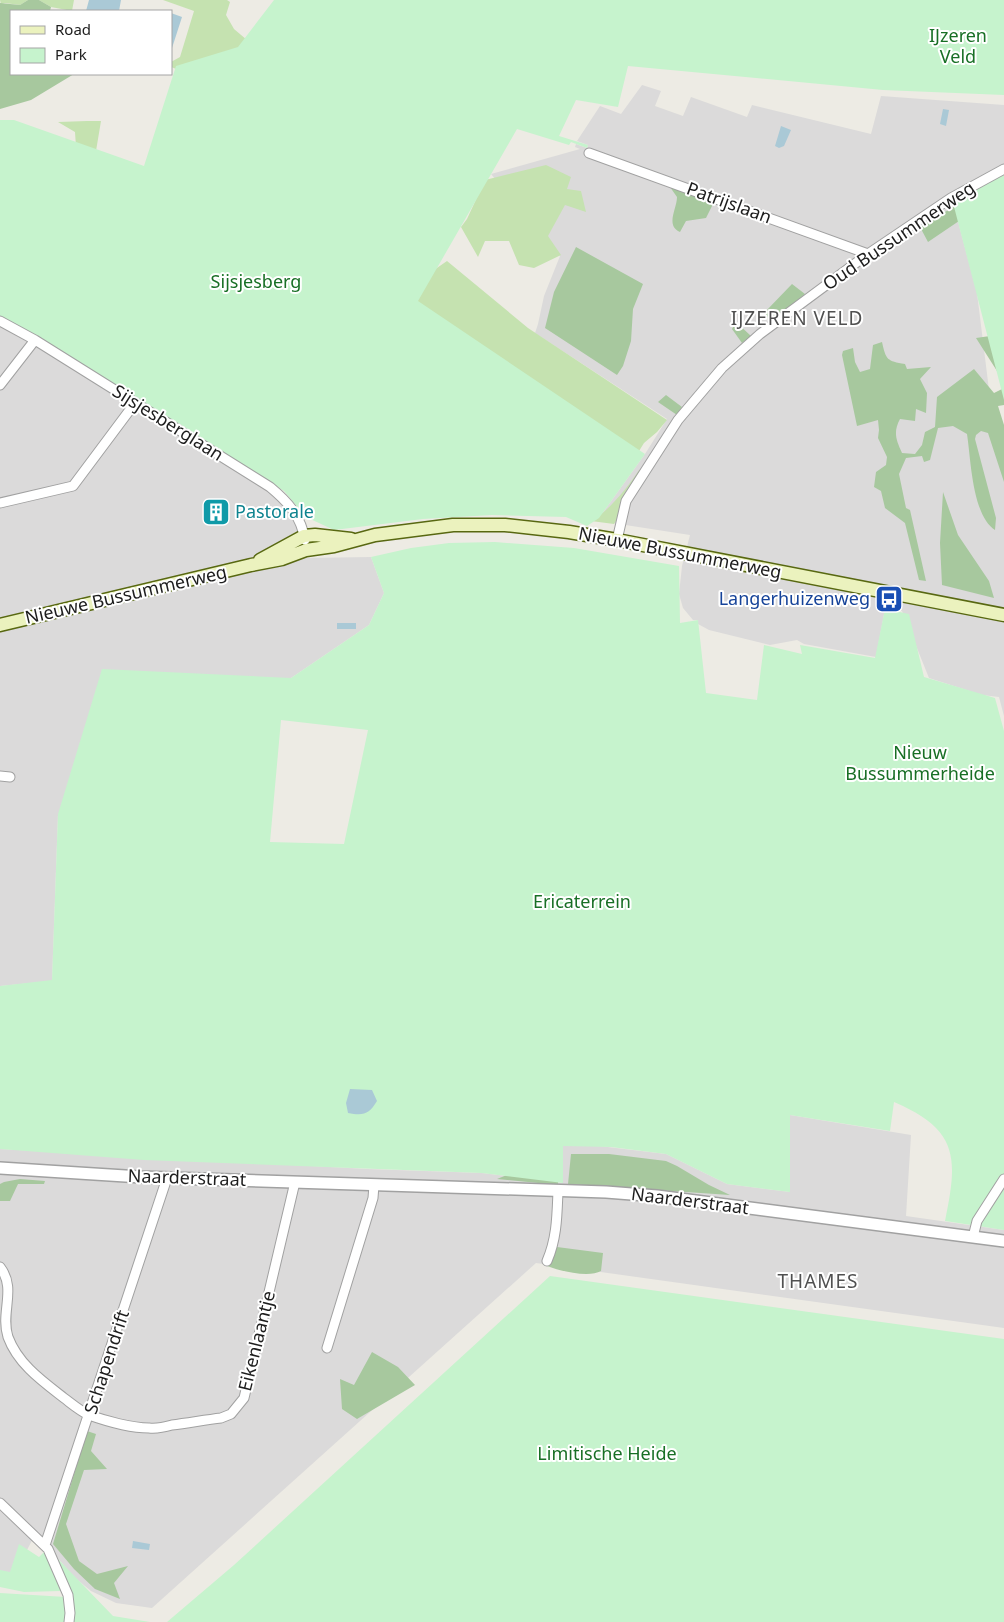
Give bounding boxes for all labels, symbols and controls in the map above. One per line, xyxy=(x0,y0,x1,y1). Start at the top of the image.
legend xyxy=(10,10,172,75)
text: Road xyxy=(55,19,91,39)
park label: IJzeren Veld xyxy=(929,23,987,68)
text: Park xyxy=(55,44,87,64)
street label: Oud Bussummerweg xyxy=(818,175,979,295)
street label: Patrijslaan xyxy=(684,176,775,229)
park label: Sijsjesberg xyxy=(211,269,301,293)
district label: IJZEREN VELD xyxy=(731,305,863,331)
street label: Sijsjesberglaan xyxy=(108,378,229,466)
building icon: Pastorale xyxy=(201,497,231,527)
place label: Pastorale xyxy=(235,499,314,523)
street label: Nieuwe Bussummerweg xyxy=(577,521,784,583)
street label: Nieuwe Bussummerweg xyxy=(23,559,229,629)
bus stop icon: Langerhuizenweg xyxy=(874,584,904,614)
place label: Langerhuizenweg xyxy=(719,586,870,610)
park label: Nieuw Bussummerheide xyxy=(845,740,995,785)
park label: Ericaterrein xyxy=(533,889,631,913)
street label: Naarderstraat xyxy=(127,1163,247,1191)
street label: Naarderstraat xyxy=(630,1181,751,1219)
district label: THAMES xyxy=(777,1268,859,1294)
street label: Eikenlaantje xyxy=(232,1288,280,1394)
street label: Schapendrift xyxy=(78,1306,134,1417)
park label: Limitische Heide xyxy=(537,1441,677,1465)

